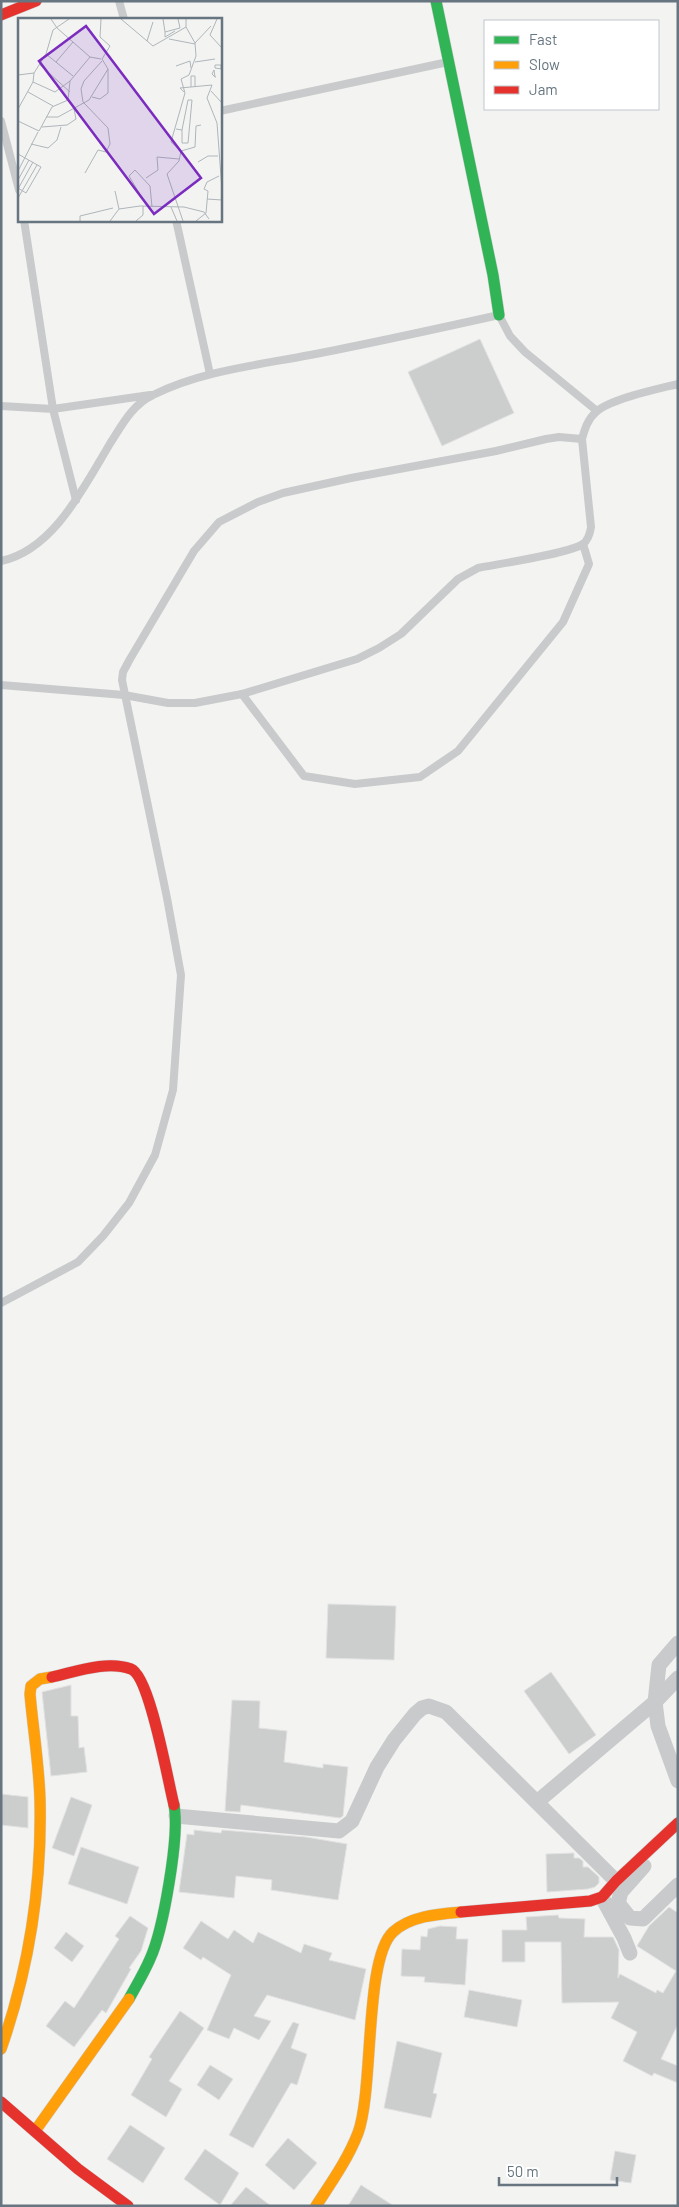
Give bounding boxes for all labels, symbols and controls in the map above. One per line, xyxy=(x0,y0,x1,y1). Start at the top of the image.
inset map xyxy=(18,18,221,221)
legend xyxy=(484,20,659,110)
text: Fast xyxy=(529,30,557,48)
text: Slow xyxy=(529,55,560,73)
text: Jam xyxy=(529,80,558,98)
scale bar xyxy=(499,2154,616,2186)
text: 50 m xyxy=(507,2162,539,2180)

